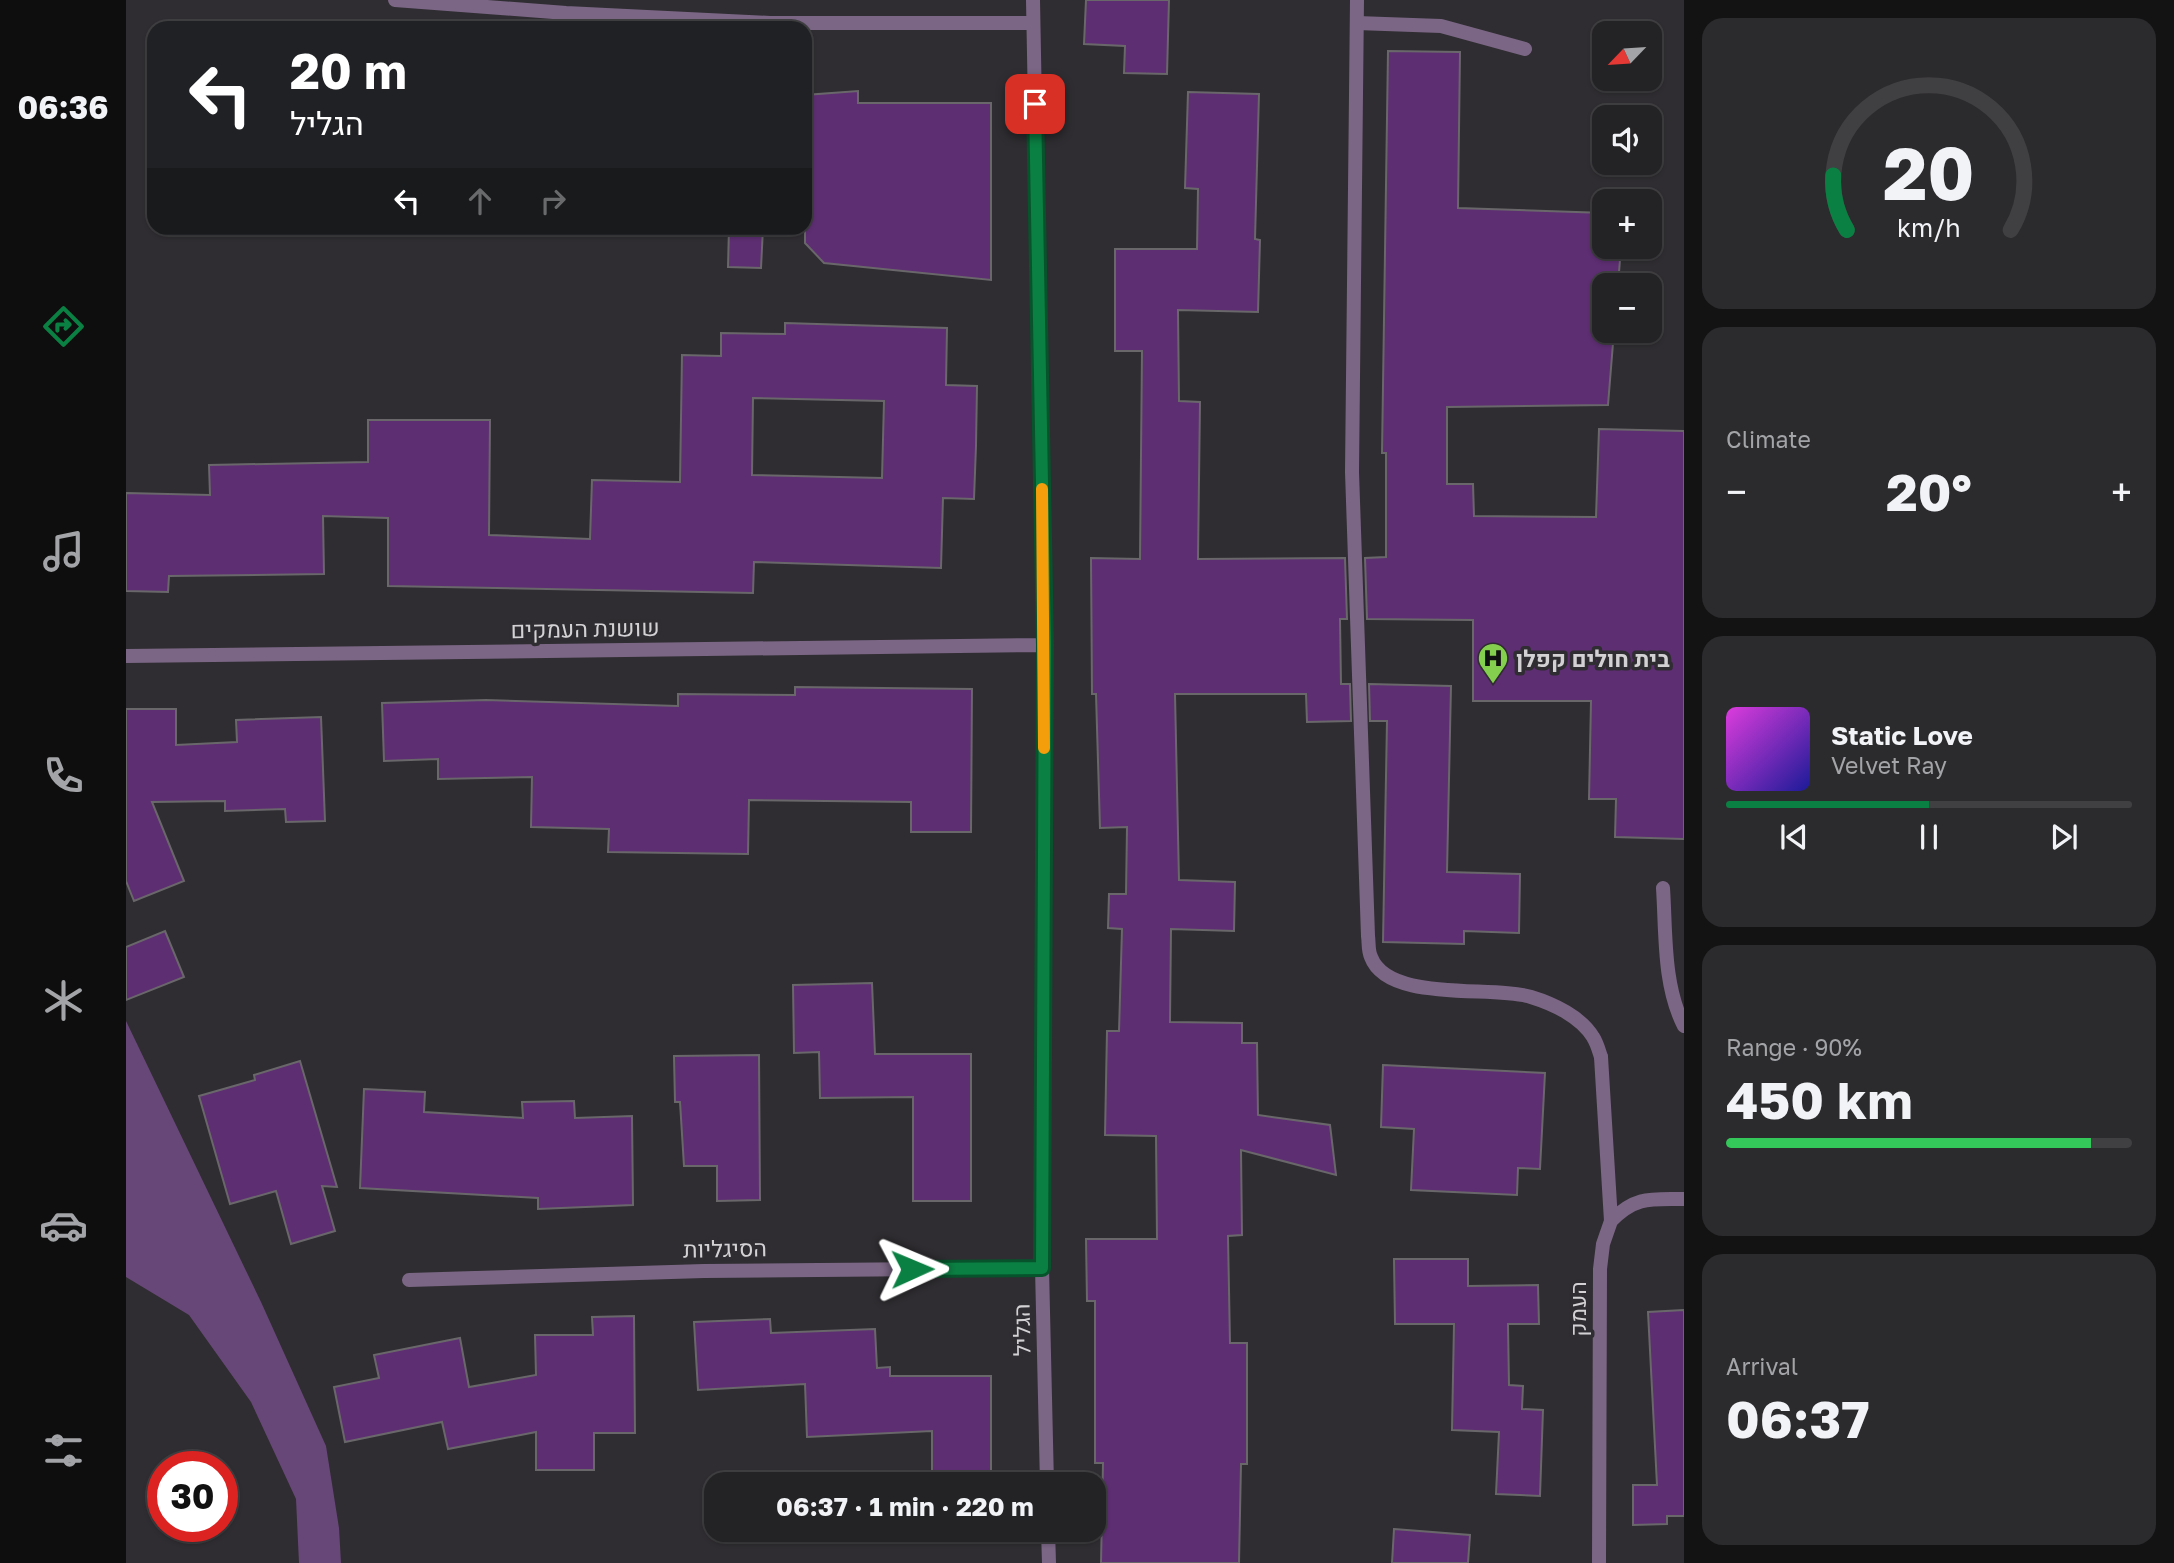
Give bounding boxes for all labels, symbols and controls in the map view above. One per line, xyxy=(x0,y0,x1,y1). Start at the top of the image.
north arrow xyxy=(1592,21,1662,91)
map controls xyxy=(1592,21,1662,343)
text: 20 m xyxy=(290,41,407,100)
icon: left xyxy=(175,49,266,140)
pin xyxy=(1005,74,1065,134)
icon: arrive xyxy=(1016,85,1054,123)
text: 06:36 xyxy=(17,88,109,126)
text: הגליל xyxy=(290,104,364,142)
button: sound xyxy=(1592,105,1662,175)
text: 20 xyxy=(1883,129,1975,216)
icon: left xyxy=(388,182,426,220)
icon: ahead xyxy=(461,182,499,220)
icon: right xyxy=(534,182,572,220)
button: + xyxy=(1592,189,1662,259)
text: km/h xyxy=(1897,211,1961,242)
button: − xyxy=(1592,273,1662,343)
icon: directions xyxy=(39,302,88,351)
text: Climate xyxy=(1726,425,1811,453)
text: 20° xyxy=(1886,460,1972,522)
text: − xyxy=(1726,469,1747,514)
text: + xyxy=(2111,469,2132,514)
icon: music xyxy=(39,527,88,576)
street label: שושנת העמקים xyxy=(510,613,660,643)
hospital icon: בית חולים קפלן xyxy=(1476,641,1510,685)
place label: בית חולים קפלן xyxy=(1516,644,1670,672)
text: Static Love xyxy=(1831,720,1973,751)
icon: phone xyxy=(39,751,88,800)
text: Velvet Ray xyxy=(1831,751,1947,779)
icon: previous xyxy=(1775,818,1813,856)
icon: pause xyxy=(1910,818,1948,856)
icon: next xyxy=(2045,818,2083,856)
icon: climate xyxy=(39,976,88,1025)
text: Range · 90% xyxy=(1726,1033,1862,1061)
text: 450 km xyxy=(1726,1068,1913,1130)
icon: car xyxy=(39,1201,88,1250)
position arrow xyxy=(875,1232,949,1306)
street label: הסיגליות xyxy=(683,1233,767,1263)
street label: העמק xyxy=(1563,1281,1591,1337)
street label: הגליל xyxy=(1007,1303,1035,1357)
text: Arrival xyxy=(1726,1352,1798,1380)
text: 06:37 xyxy=(1726,1387,1870,1449)
icon: filters xyxy=(39,1426,88,1475)
speed limit sign: 30 xyxy=(147,1451,238,1542)
text: 06:37 · 1 min · 220 m xyxy=(776,1491,1034,1522)

